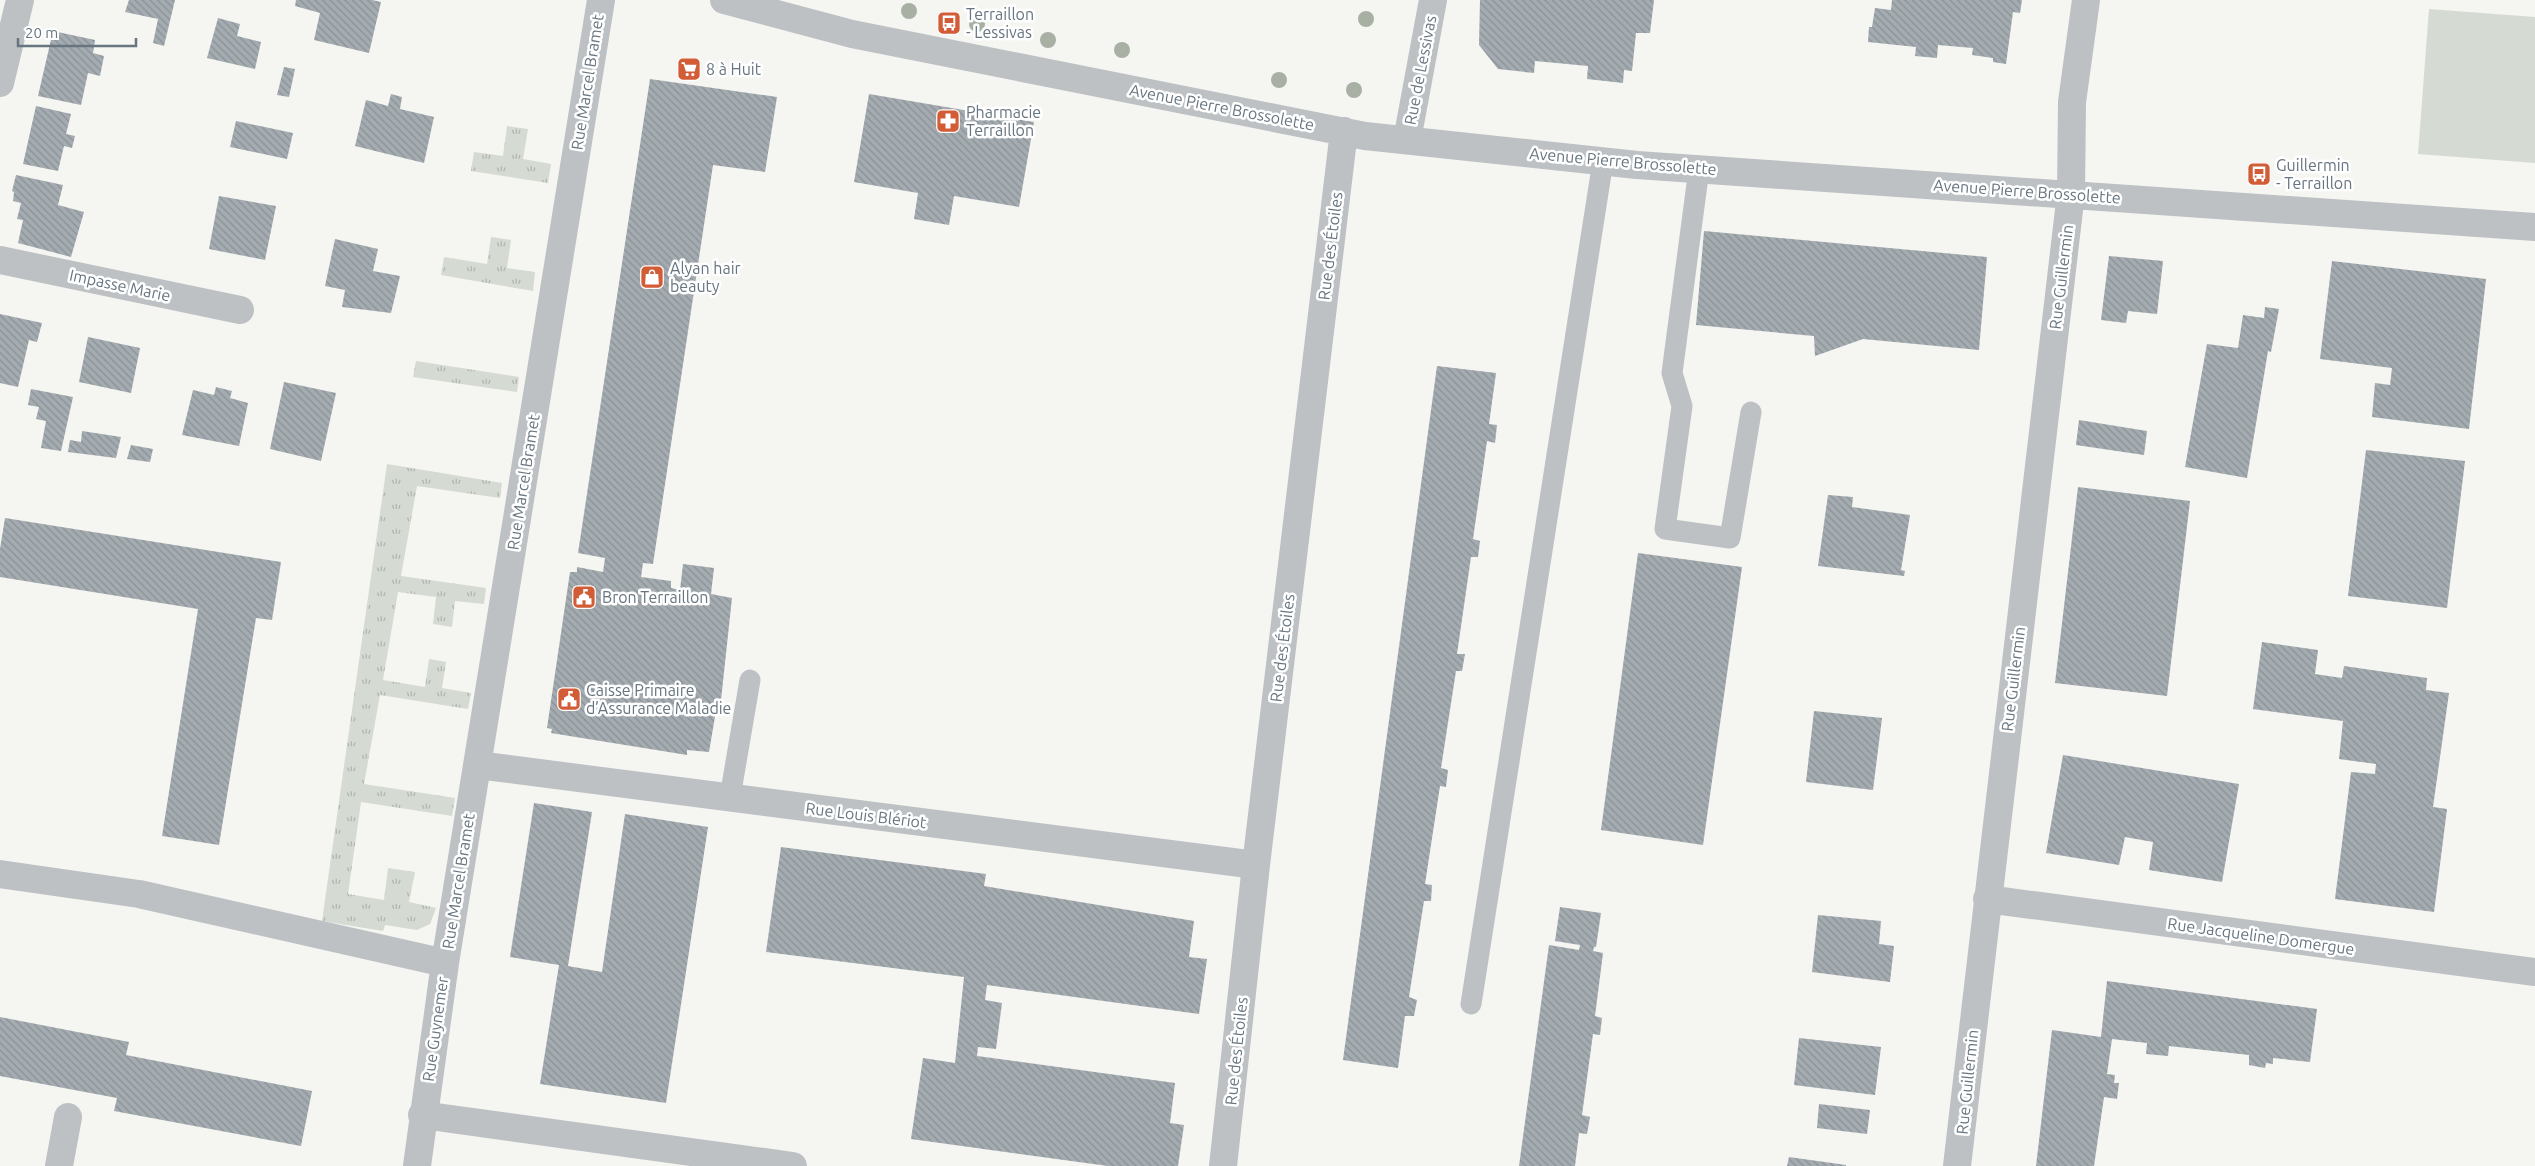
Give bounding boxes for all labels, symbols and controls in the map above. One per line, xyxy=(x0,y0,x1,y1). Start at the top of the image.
place label: Terraillon - Lessivas xyxy=(966,5,1034,41)
bus stop icon: Terraillon - Lessivas xyxy=(936,10,962,36)
street label: Rue Marcel Bramet xyxy=(567,12,607,151)
street label: Rue de Lessivas xyxy=(1401,14,1439,126)
scale bar xyxy=(18,15,135,47)
text: 20 m xyxy=(25,24,58,41)
supermarket icon: 8 à Huit xyxy=(676,56,702,82)
place label: 8 à Huit xyxy=(706,60,762,78)
street label: Avenue Pierre Brossolette xyxy=(1128,80,1316,134)
place label: Pharmacie Terraillon xyxy=(966,103,1041,139)
pharmacy icon: Pharmacie Terraillon xyxy=(935,108,961,134)
street label: Avenue Pierre Brossolette xyxy=(1529,144,1717,178)
place label: Guillermin - Terraillon xyxy=(2276,156,2352,192)
bus stop icon: Guillermin - Terraillon xyxy=(2246,161,2272,187)
street label: Avenue Pierre Brossolette xyxy=(1933,175,2121,207)
street label: Rue des Étoiles xyxy=(1312,191,1346,301)
street label: Rue Guillermin xyxy=(2046,224,2076,330)
place label: Alyan hair beauty xyxy=(670,259,741,295)
shop icon: Alyan hair beauty xyxy=(639,264,665,290)
street label: Impasse Marie xyxy=(68,266,172,304)
street label: Rue Marcel Bramet xyxy=(503,412,543,551)
public building icon: Bron Terraillon xyxy=(571,584,597,610)
place label: Bron Terraillon xyxy=(602,588,708,606)
street label: Rue des Étoiles xyxy=(1264,593,1298,703)
street label: Rue Guillermin xyxy=(1998,626,2028,732)
place label: Caisse Primaire d’Assurance Maladie xyxy=(586,681,731,717)
public building icon: Caisse Primaire d’Assurance Maladie xyxy=(556,686,582,712)
street label: Rue Louis Blériot xyxy=(805,799,928,831)
street label: Rue Marcel Bramet xyxy=(438,811,478,950)
street label: Rue Jacqueline Domergue xyxy=(2166,914,2356,958)
street label: Rue Guynemer xyxy=(419,975,451,1083)
street label: Rue des Étoiles xyxy=(1219,996,1251,1106)
street label: Rue Guillermin xyxy=(1953,1029,1981,1135)

